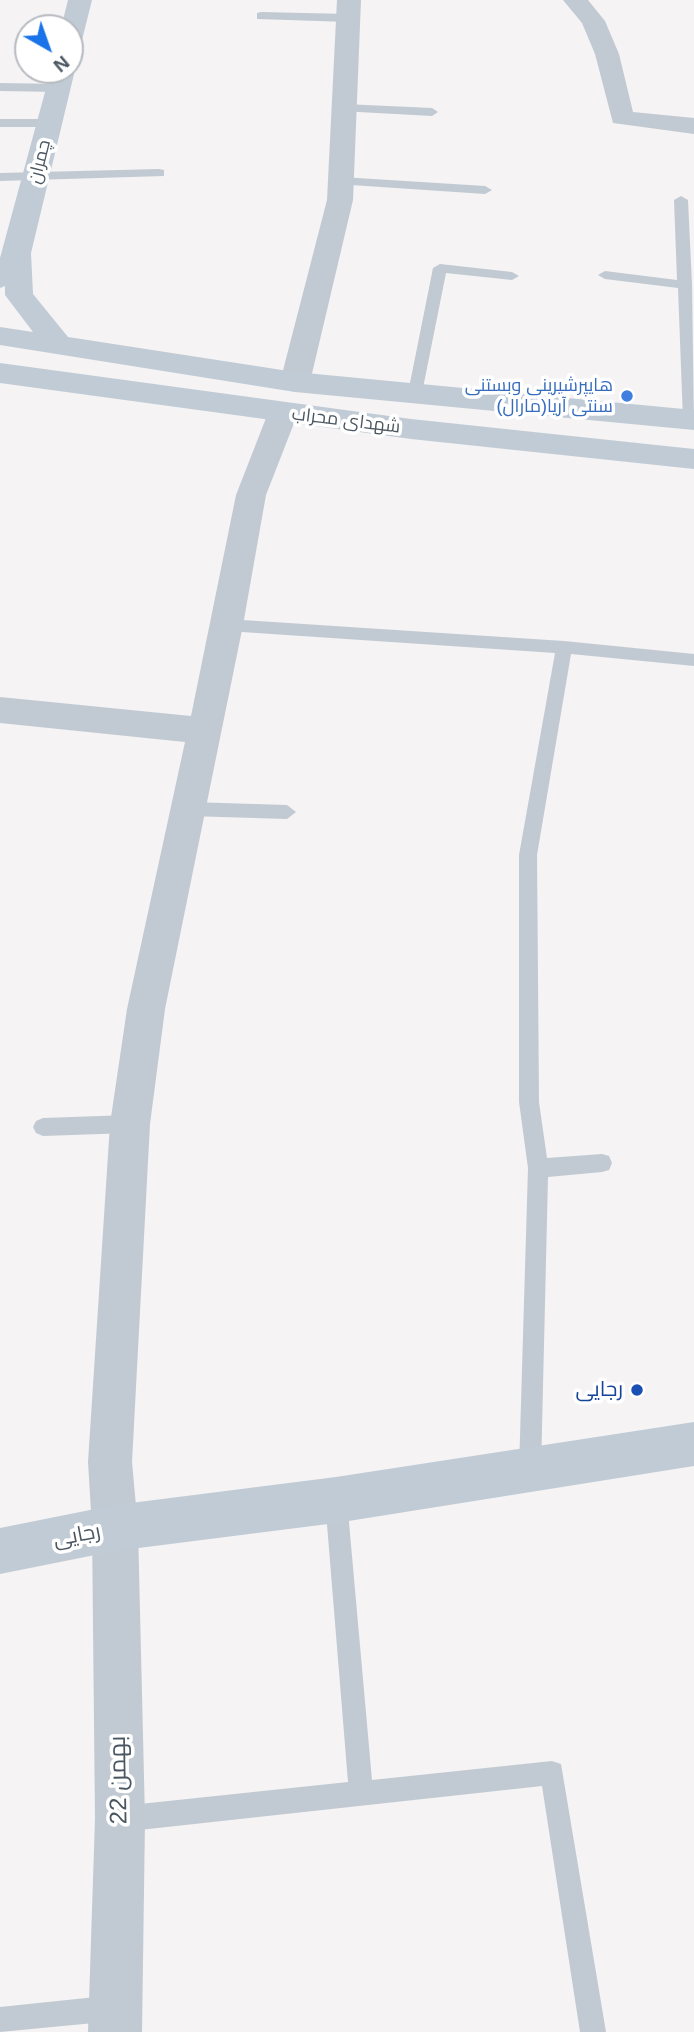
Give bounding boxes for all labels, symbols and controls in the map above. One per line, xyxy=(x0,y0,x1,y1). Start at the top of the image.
north arrow xyxy=(14,14,84,84)
text: N xyxy=(50,51,74,76)
street label: چمران xyxy=(24,138,56,186)
place label: هایپرشیرینی وبستنی سنتی آریا(مارال) xyxy=(465,375,613,418)
marker: هایپرشیرینی وبستنی سنتی آریا(مارال) xyxy=(619,388,635,404)
street label: شهدای محراب xyxy=(290,404,402,438)
place label: رجایی xyxy=(575,1377,623,1403)
marker: رجایی xyxy=(629,1382,645,1398)
street label: رجایی xyxy=(51,1519,103,1553)
street label: 22 بهمن xyxy=(104,1735,134,1825)

